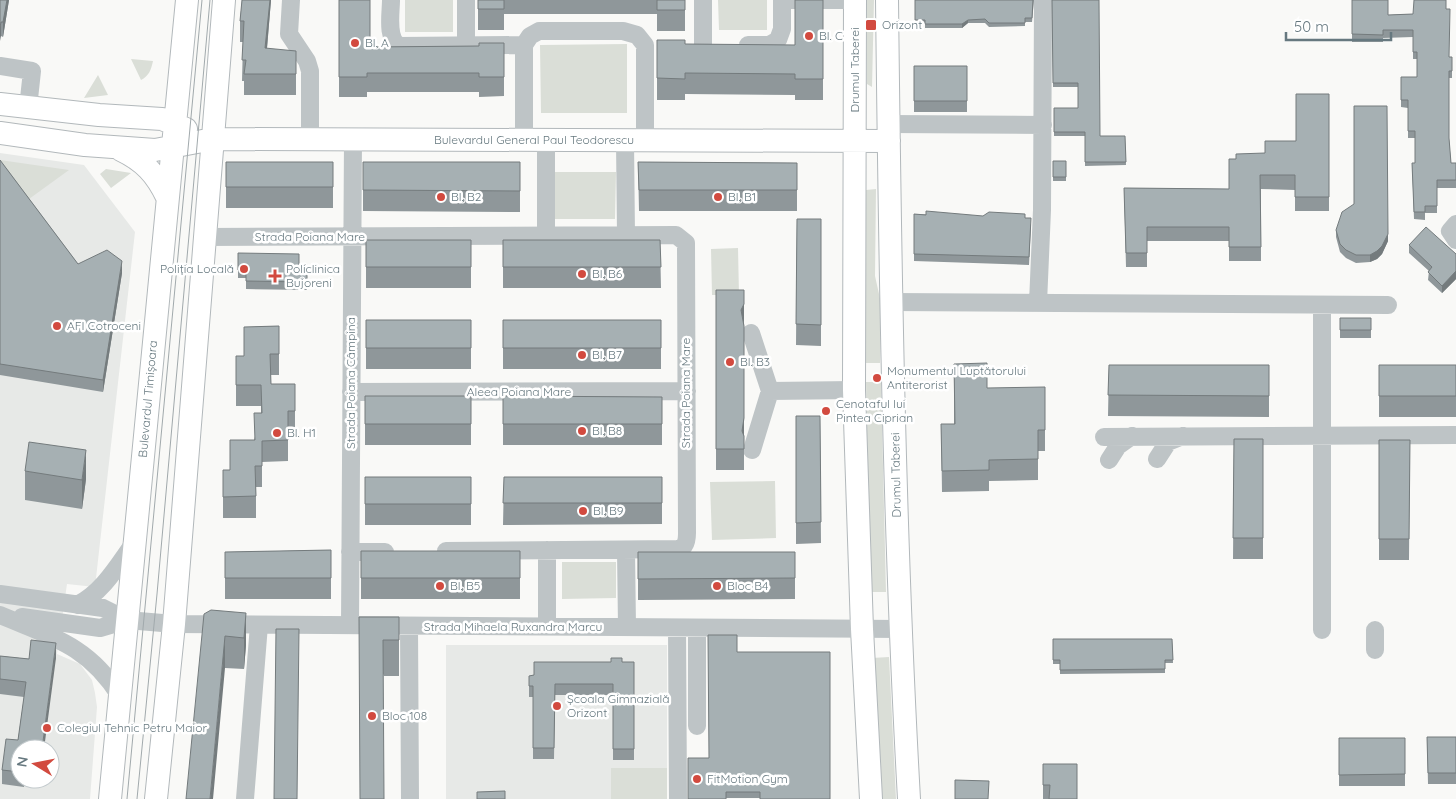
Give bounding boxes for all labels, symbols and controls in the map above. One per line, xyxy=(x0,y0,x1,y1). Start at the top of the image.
scale bar xyxy=(1286,10,1391,42)
place label: Orizont xyxy=(882,17,922,32)
text: 50 m xyxy=(1294,17,1329,36)
marker: Orizont xyxy=(864,18,878,32)
place label: Bl. C xyxy=(819,28,843,43)
street label: Drumul Taberei xyxy=(847,28,862,112)
marker: Bl. C xyxy=(803,30,815,42)
place label: Bl. A xyxy=(365,35,389,50)
marker: Bl. A xyxy=(349,37,361,49)
street label: Bulevardul General Paul Teodorescu xyxy=(434,132,634,147)
place label: Bl. B2 xyxy=(451,189,482,204)
place label: Bl. B1 xyxy=(728,189,756,204)
marker: Bl. B2 xyxy=(435,191,447,203)
marker: Bl. B1 xyxy=(712,191,724,203)
street label: Strada Poiana Mare xyxy=(255,229,365,244)
place label: Poliția Locală xyxy=(160,261,234,276)
place label: Policlinica Bujoreni xyxy=(286,261,340,290)
marker: Poliția Locală xyxy=(238,263,250,275)
place label: Bl. B6 xyxy=(592,266,623,281)
marker: Bl. B6 xyxy=(576,268,588,280)
marker: Policlinica Bujoreni xyxy=(268,269,282,283)
street label: Strada Poiana Câmpina xyxy=(343,317,358,449)
place label: AFI Cotroceni xyxy=(67,318,141,333)
marker: AFI Cotroceni xyxy=(51,320,63,332)
street label: Strada Poiana Mare xyxy=(678,338,693,448)
street label: Bulevardul Timișoara xyxy=(135,340,160,458)
place label: Bl. B7 xyxy=(592,347,622,362)
marker: Bl. B7 xyxy=(576,349,588,361)
place label: Bl. B3 xyxy=(740,354,770,369)
marker: Bl. B3 xyxy=(724,356,736,368)
place label: Monumentul Luptătorului Antiterorist xyxy=(887,363,1026,392)
marker: Monumentul Luptătorului Antiterorist xyxy=(871,372,883,384)
street label: Aleea Poiana Mare xyxy=(467,384,571,399)
place label: Cenotaful lui Pintea Ciprian xyxy=(836,396,913,425)
marker: Cenotaful lui Pintea Ciprian xyxy=(820,405,832,417)
place label: Bl. B8 xyxy=(592,423,622,438)
place label: Bl. H1 xyxy=(287,425,316,440)
marker: Bl. B8 xyxy=(576,425,588,437)
marker: Bl. H1 xyxy=(271,427,283,439)
street label: Drumul Taberei xyxy=(887,432,904,518)
place label: Bl. B9 xyxy=(593,503,624,518)
marker: Bl. B9 xyxy=(577,505,589,517)
place label: Bl. B5 xyxy=(450,578,480,593)
place label: Bloc B4 xyxy=(727,578,768,593)
marker: Bl. B5 xyxy=(434,580,446,592)
marker: Bloc B4 xyxy=(711,580,723,592)
street label: Strada Mihaela Ruxandra Marcu xyxy=(424,619,602,634)
place label: Școala Gimnazială Orizont xyxy=(567,691,669,720)
marker: Școala Gimnazială Orizont xyxy=(551,700,563,712)
place label: Bloc 108 xyxy=(382,708,427,723)
marker: Bloc 108 xyxy=(366,710,378,722)
place label: Colegiul Tehnic Petru Maior xyxy=(57,720,207,735)
marker: Colegiul Tehnic Petru Maior xyxy=(41,722,53,734)
north arrow xyxy=(10,739,60,789)
text: N xyxy=(12,755,32,768)
place label: FitMotion Gym xyxy=(707,771,788,786)
marker: FitMotion Gym xyxy=(691,773,703,785)

